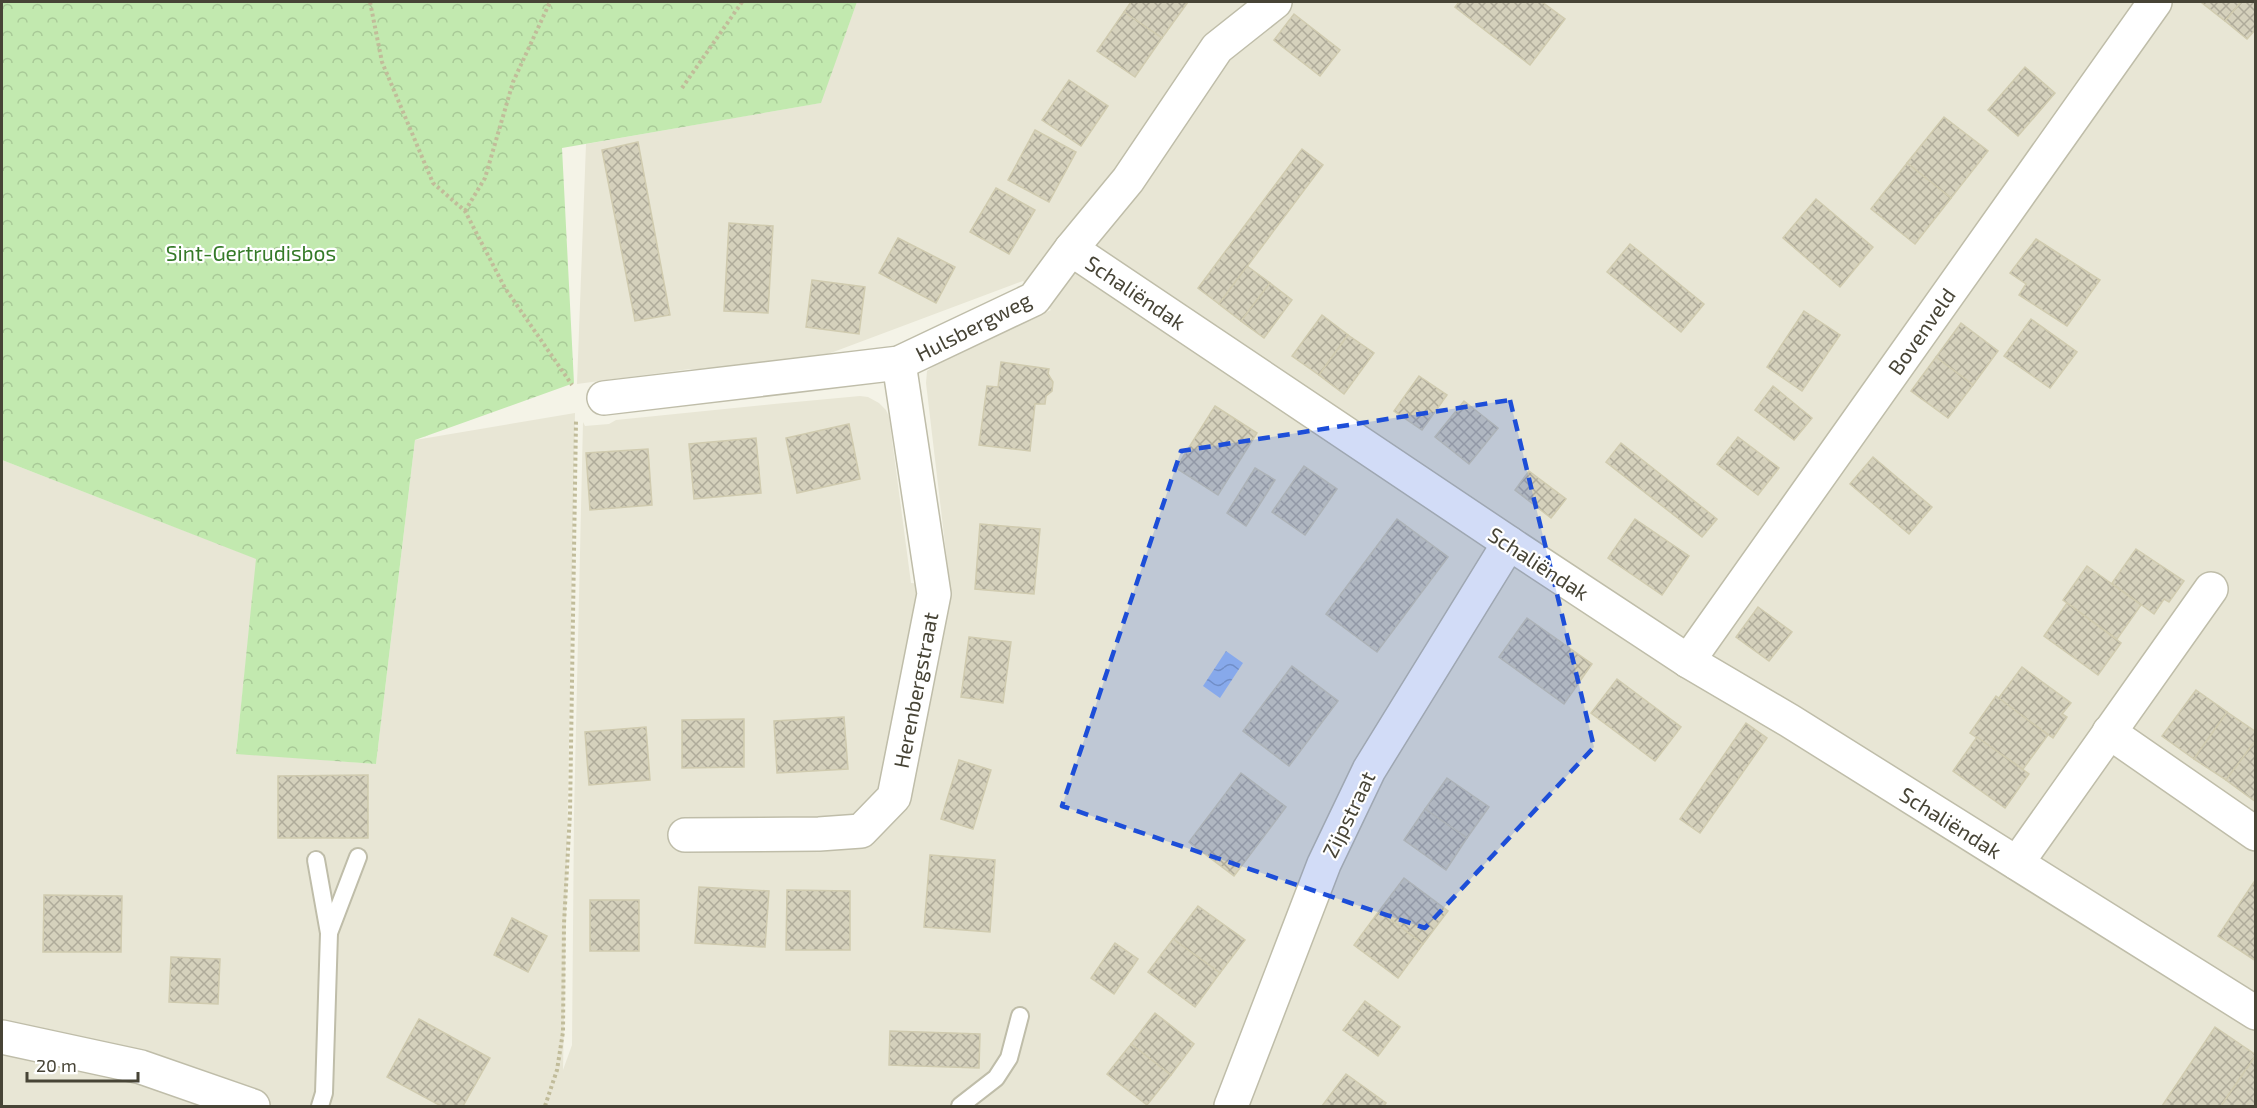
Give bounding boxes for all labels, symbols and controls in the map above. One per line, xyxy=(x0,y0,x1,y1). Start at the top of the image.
park label: Sint-Gertrudisbos xyxy=(166,240,336,265)
street label: Schaliëndak xyxy=(1081,249,1191,335)
street label: Bovenveld xyxy=(1882,283,1960,379)
street label: Hulsbergweg xyxy=(911,286,1035,366)
street label: Schaliëndak xyxy=(1484,521,1594,605)
street label: Herenbergstraat xyxy=(888,610,942,770)
street label: Zijpstraat xyxy=(1316,767,1380,862)
street label: Schaliëndak xyxy=(1896,781,2007,863)
scale bar xyxy=(27,1045,138,1083)
text: 20 m xyxy=(36,1054,77,1076)

